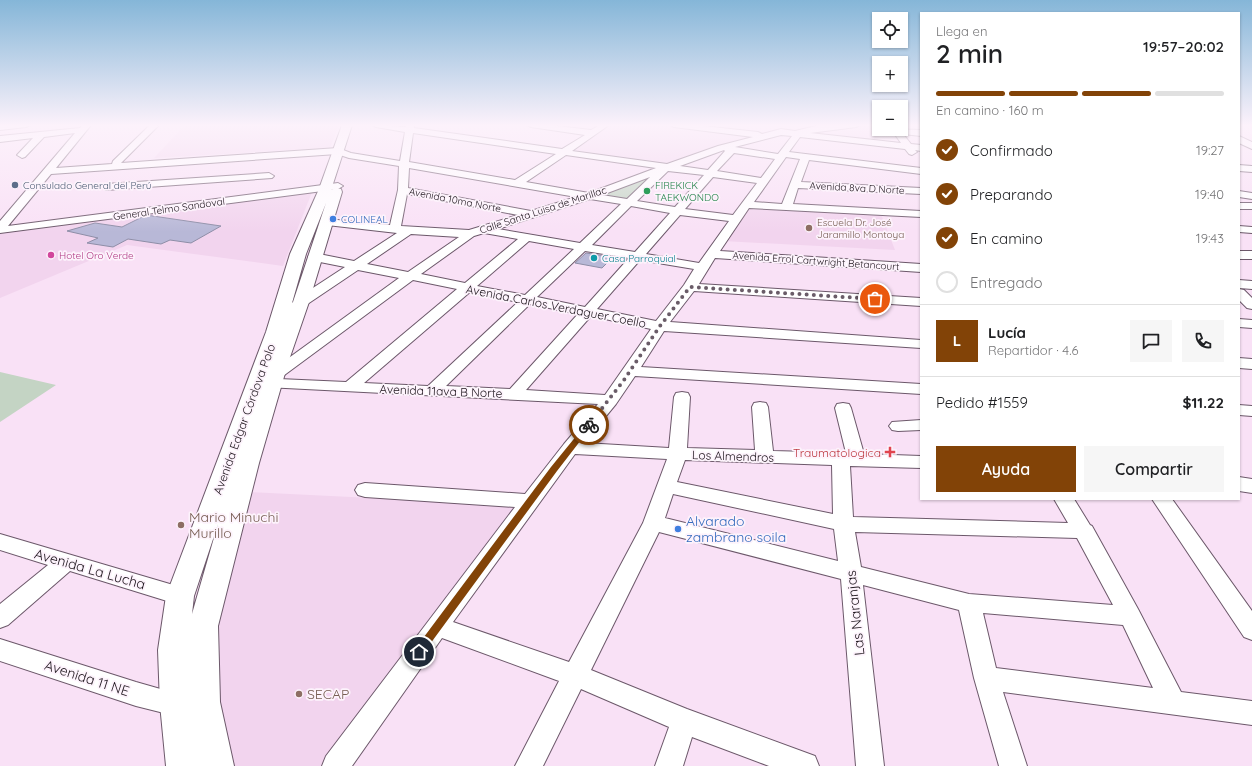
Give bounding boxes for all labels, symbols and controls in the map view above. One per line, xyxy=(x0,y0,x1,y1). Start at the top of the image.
map controls xyxy=(872,12,908,136)
button: locate xyxy=(872,12,908,48)
text: Llega en xyxy=(936,23,987,39)
text: 2 min xyxy=(936,37,1003,70)
text: 19:57–20:02 xyxy=(1143,37,1224,56)
button: + xyxy=(872,56,908,92)
button: − xyxy=(872,100,908,136)
text: En camino · 160 m xyxy=(936,102,1044,118)
icon: check xyxy=(936,139,958,161)
text: Confirmado xyxy=(970,141,1053,160)
text: 19:27 xyxy=(1196,142,1224,158)
place label: Consulado General del Perú xyxy=(23,179,152,192)
place label: FIREKICK TAEKWONDO xyxy=(655,179,719,204)
street label: Avenida 8va D Norte xyxy=(809,179,905,197)
marker: Consulado General del Perú xyxy=(10,180,20,190)
street label: Calle Santa Luisa de Marillac xyxy=(478,183,608,237)
icon: check xyxy=(936,183,958,205)
street label: Avenida 10ma Norte xyxy=(408,185,503,215)
text: Preparando xyxy=(970,185,1053,204)
marker: FIREKICK TAEKWONDO xyxy=(642,186,652,196)
text: 19:40 xyxy=(1195,186,1224,202)
street label: General Telmo Sandoval xyxy=(112,195,226,223)
place label: COLINEAL xyxy=(341,213,388,226)
marker: COLINEAL xyxy=(328,214,338,224)
place label: Escuela Dr. José Jaramillo Montoya xyxy=(817,216,904,241)
marker: Escuela Dr. José Jaramillo Montoya xyxy=(804,223,814,233)
icon: check xyxy=(936,227,958,249)
text: En camino xyxy=(970,229,1043,248)
text: 19:43 xyxy=(1196,230,1224,246)
place label: Hotel Oro Verde xyxy=(59,249,134,262)
street label: Avenida Errol Cartwright Betancourt xyxy=(732,249,901,273)
marker: Hotel Oro Verde xyxy=(46,250,56,260)
place label: Casa Parroquial xyxy=(602,252,676,265)
marker: Casa Parroquial xyxy=(589,253,599,263)
text: Entregado xyxy=(970,273,1043,292)
street label: Avenida Carlos Verdaguer Coello xyxy=(465,281,647,331)
pin xyxy=(858,282,892,316)
icon: bag xyxy=(864,288,886,310)
button: chat xyxy=(1130,320,1172,362)
button: phone xyxy=(1182,320,1224,362)
text: Lucía xyxy=(988,323,1026,342)
text: L xyxy=(953,331,961,350)
street label: Avenida Edgar Córdova Polo xyxy=(210,342,278,496)
text: Repartidor · 4.6 xyxy=(988,342,1079,358)
street label: Avenida 11ava B Norte xyxy=(379,381,503,401)
text: Pedido #1559 xyxy=(936,393,1028,412)
text: $11.22 xyxy=(1183,393,1224,412)
courier xyxy=(569,405,609,445)
icon: bike xyxy=(578,414,600,436)
place label: Traumatologica xyxy=(793,445,881,460)
marker: Traumatologica xyxy=(884,446,896,458)
button: Ayuda xyxy=(936,446,1076,492)
button: Compartir xyxy=(1084,446,1224,492)
street label: Los Almendros xyxy=(692,447,775,465)
place label: Mario Minuchi Murillo xyxy=(189,508,279,542)
place label: Alvarado zambrano soila xyxy=(686,512,786,546)
marker: Mario Minuchi Murillo xyxy=(176,520,186,530)
marker: Alvarado zambrano soila xyxy=(673,524,683,534)
street label: Avenida La Lucha xyxy=(32,545,148,593)
street label: Las Naranjas xyxy=(842,569,868,657)
pin xyxy=(402,635,436,669)
icon: home xyxy=(408,641,430,663)
street label: Avenida 11 NE xyxy=(42,656,132,700)
place label: SECAP xyxy=(307,685,349,703)
marker: SECAP xyxy=(294,689,304,699)

